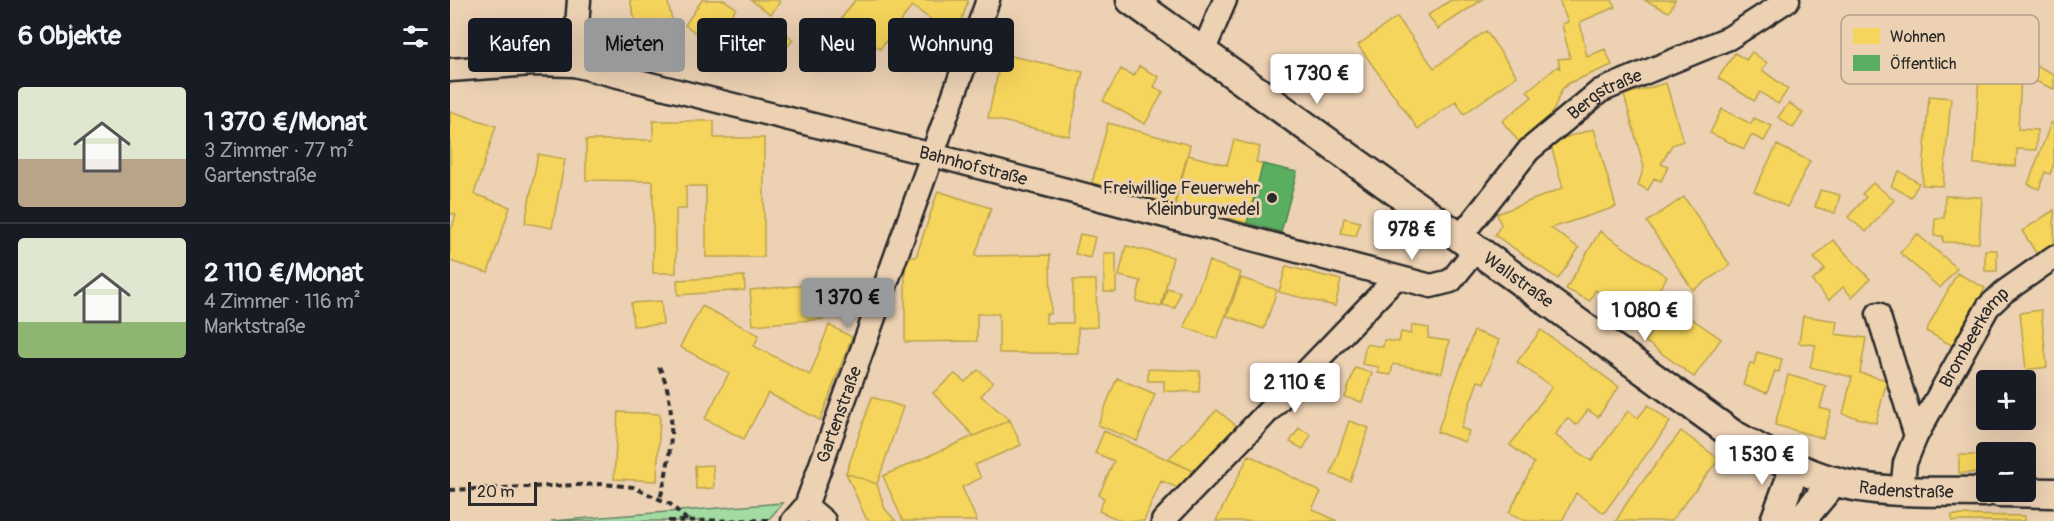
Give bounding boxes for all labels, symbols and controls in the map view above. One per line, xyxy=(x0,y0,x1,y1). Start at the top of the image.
legend xyxy=(1841,15,2039,84)
chip: Kaufen xyxy=(468,18,572,72)
chip: Mieten xyxy=(584,18,685,72)
chip: Filter xyxy=(697,18,787,72)
chip: Neu xyxy=(799,18,876,72)
chip: Wohnung xyxy=(888,18,1014,72)
text: 6 Objekte xyxy=(18,20,121,52)
icon: filters xyxy=(399,20,432,53)
text: Wohnen xyxy=(1890,27,1945,47)
pin: 1 730 € xyxy=(1262,54,1372,105)
text: Öffentlich xyxy=(1890,54,1956,74)
text: 1 730 € xyxy=(1284,61,1350,86)
street label: Bergstraße xyxy=(1563,64,1646,125)
text: 1 370 €/Monat xyxy=(204,106,367,138)
icon: home xyxy=(66,111,138,183)
text: 3 Zimmer · 77 m² xyxy=(204,138,354,163)
street label: Bahnhofstraße xyxy=(916,141,1030,191)
text: Gartenstraße xyxy=(204,163,316,188)
place label: Freiwillige Feuerwehr Kleinburgwedel xyxy=(1103,177,1261,221)
marker: Freiwillige Feuerwehr Kleinburgwedel xyxy=(1265,191,1279,205)
pin: 978 € xyxy=(1370,210,1454,261)
text: 978 € xyxy=(1388,217,1436,242)
street label: Wallstraße xyxy=(1479,247,1558,313)
text: 2 110 €/Monat xyxy=(204,257,363,289)
icon: home xyxy=(66,262,138,334)
pin: 1 370 € xyxy=(793,278,903,329)
street label: Brombeerkamp xyxy=(1934,282,2014,392)
text: 1 370 € xyxy=(815,285,881,310)
text: 4 Zimmer · 116 m² xyxy=(204,289,361,314)
pin: 1 080 € xyxy=(1590,291,1700,342)
text: 1 080 € xyxy=(1611,298,1679,323)
text: Marktstraße xyxy=(204,314,305,339)
street label: Gartenstraße xyxy=(811,363,867,466)
pin: 2 110 € xyxy=(1240,363,1350,414)
text: 2 110 € xyxy=(1264,370,1326,395)
map controls xyxy=(1976,370,2036,502)
button: + xyxy=(1976,370,2036,430)
pin: 1 530 € xyxy=(1707,435,1817,486)
text: 1 530 € xyxy=(1729,442,1795,467)
button: − xyxy=(1976,442,2036,502)
street label: Radenstraße xyxy=(1857,476,1954,504)
scale bar xyxy=(468,479,537,506)
text: 20 m xyxy=(477,482,515,502)

